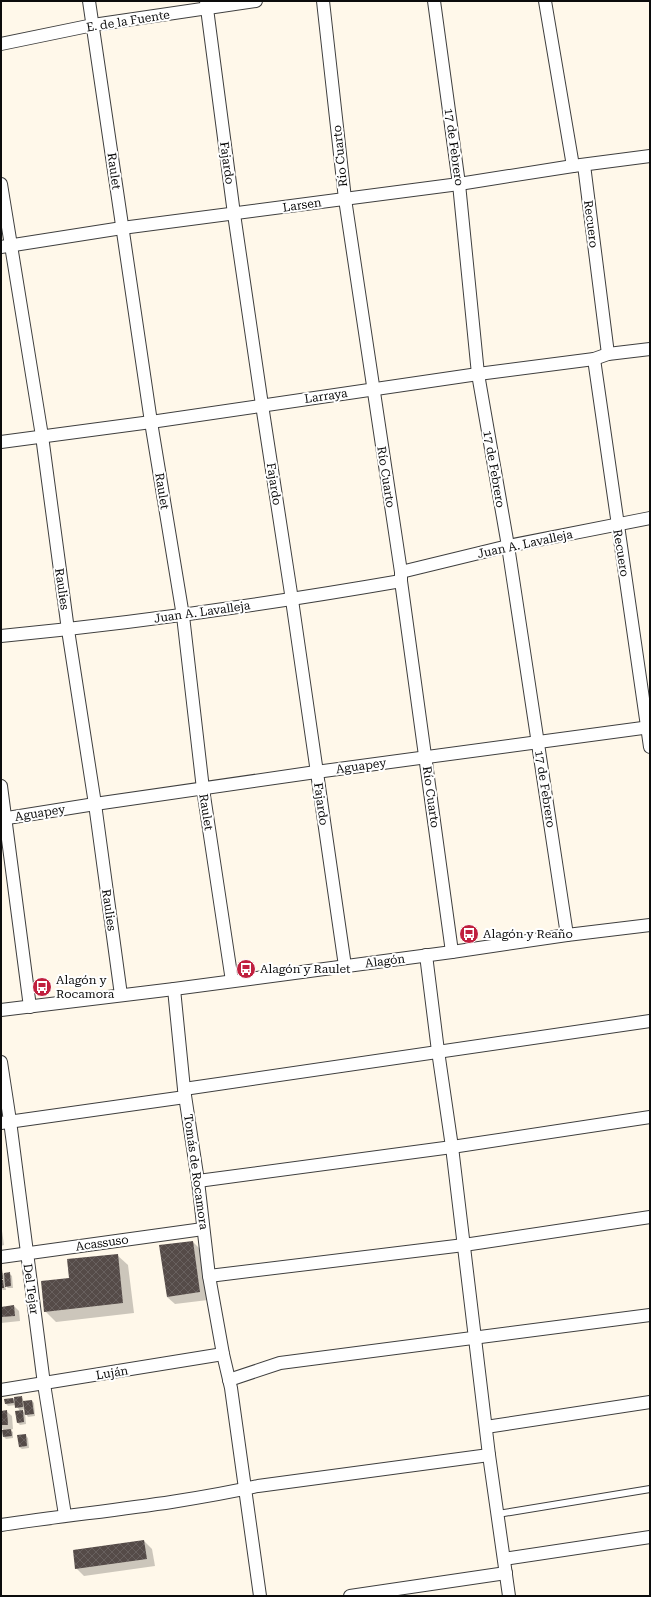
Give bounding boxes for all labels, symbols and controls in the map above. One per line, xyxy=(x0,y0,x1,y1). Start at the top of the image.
street label: E. de la Fuente xyxy=(85,7,171,35)
street label: 17 de Febrero xyxy=(442,107,466,187)
street label: Río Cuarto xyxy=(330,124,350,188)
street label: Fajardo xyxy=(217,141,237,185)
street label: Raulet xyxy=(104,152,124,191)
street label: Larsen xyxy=(282,195,323,215)
street label: Recuero xyxy=(581,199,601,249)
street label: Larraya xyxy=(304,386,349,406)
street label: 17 de Febrero xyxy=(480,429,508,509)
street label: Río Cuarto xyxy=(374,445,398,509)
street label: Fajardo xyxy=(264,462,284,506)
street label: Raulet xyxy=(152,472,172,511)
street label: Juan A. Lavalleja xyxy=(476,527,574,561)
street label: Recuero xyxy=(610,528,632,578)
street label: Raulies xyxy=(52,567,72,611)
street label: Juan A. Lavalleja xyxy=(153,598,252,626)
street label: 17 de Febrero xyxy=(532,749,558,829)
street label: Aguapey xyxy=(335,755,388,776)
street label: Río Cuarto xyxy=(420,765,442,829)
street label: Fajardo xyxy=(311,782,331,826)
street label: Raulet xyxy=(196,793,216,832)
street label: Aguapey xyxy=(14,802,67,824)
street label: Raulies xyxy=(99,888,119,932)
bus stop icon: Alagón y Reaño xyxy=(458,923,480,945)
place label: Alagón y Reaño xyxy=(483,927,573,941)
street label: Alagón xyxy=(364,952,406,970)
bus stop icon: Alagón y Raulet xyxy=(235,958,257,980)
place label: Alagón y Raulet xyxy=(260,962,351,976)
place label: Alagón y Rocamora xyxy=(56,973,115,1001)
bus stop icon: Alagón y Rocamora xyxy=(31,976,53,998)
street label: Tomás de Rocamora xyxy=(181,1113,211,1231)
street label: Acassuso xyxy=(75,1232,129,1254)
street label: Del Tejar xyxy=(20,1263,42,1315)
street label: Luján xyxy=(95,1363,129,1382)

